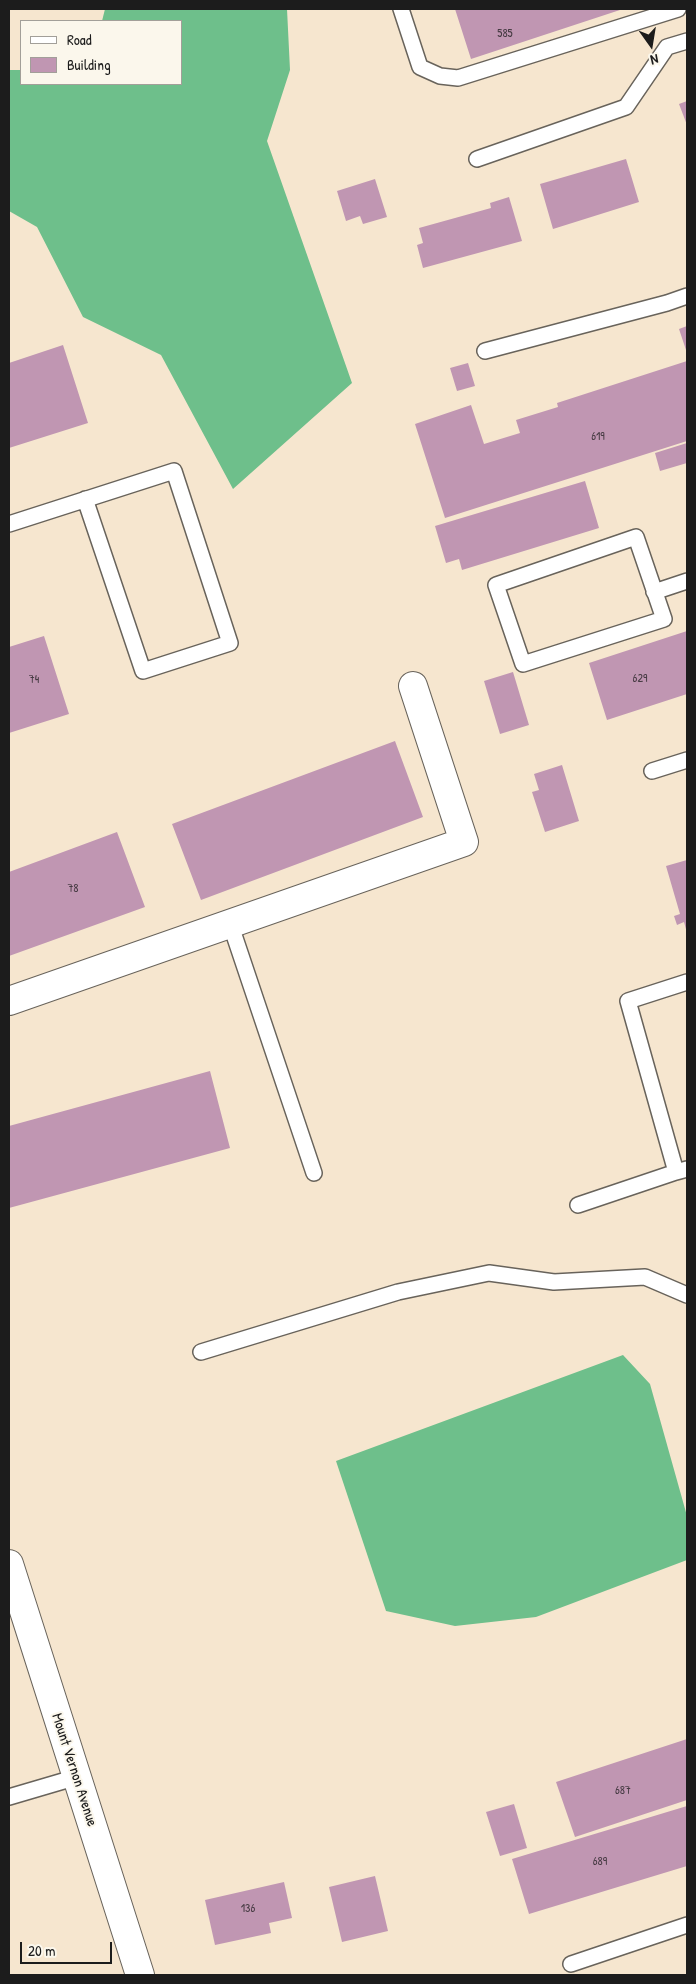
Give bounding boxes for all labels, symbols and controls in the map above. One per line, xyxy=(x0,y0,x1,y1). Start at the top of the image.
legend xyxy=(20,20,182,85)
north arrow xyxy=(626,20,676,70)
house number: 585 xyxy=(497,27,513,41)
text: Road xyxy=(67,29,92,50)
text: N xyxy=(649,50,660,70)
text: Building xyxy=(67,54,111,75)
house number: 619 xyxy=(591,430,605,444)
house number: 629 xyxy=(633,672,647,686)
house number: 74 xyxy=(29,673,39,687)
house number: 78 xyxy=(67,882,79,896)
street label: Mount Vernon Avenue xyxy=(47,1711,101,1829)
house number: 687 xyxy=(615,1784,631,1798)
house number: 689 xyxy=(593,1855,607,1869)
house number: 136 xyxy=(241,1902,255,1916)
scale bar xyxy=(22,1932,115,1964)
text: 20 m xyxy=(28,1940,55,1961)

